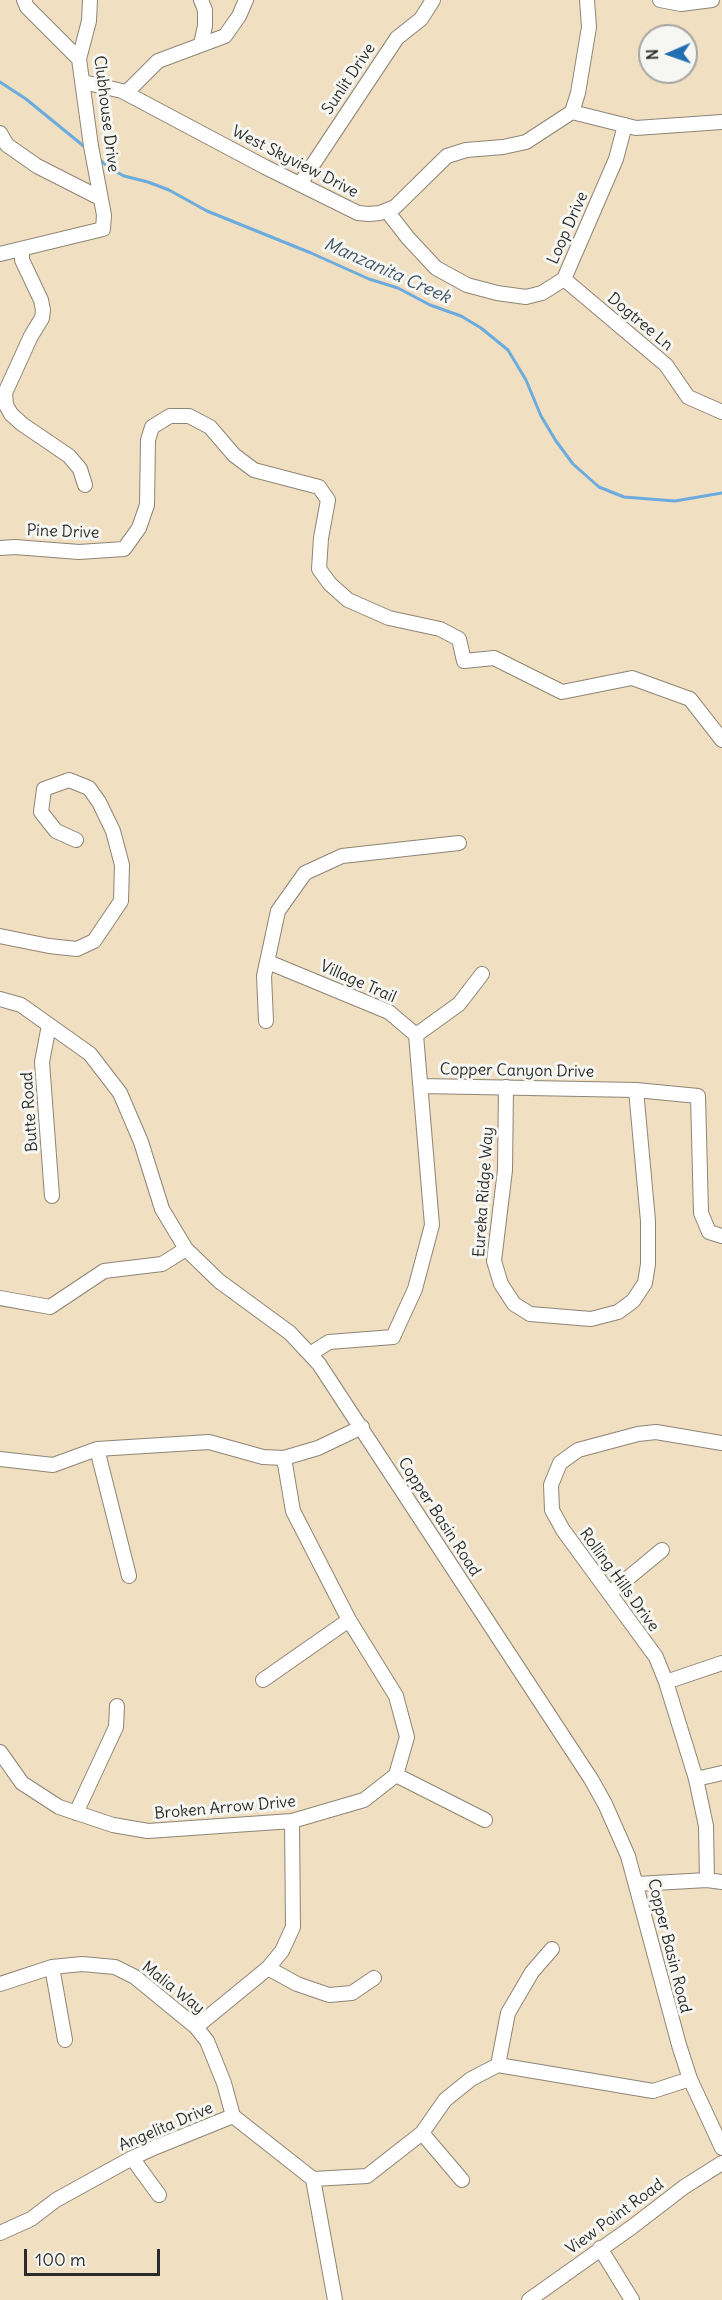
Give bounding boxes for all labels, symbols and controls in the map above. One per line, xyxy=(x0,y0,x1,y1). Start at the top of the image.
north arrow xyxy=(638,24,698,84)
street label: Sunlit Drive xyxy=(318,40,380,118)
text: N xyxy=(642,49,662,60)
street label: Clubhouse Drive xyxy=(89,55,123,173)
street label: West Skyview Drive xyxy=(229,122,361,202)
street label: Loop Drive xyxy=(544,189,592,267)
water label: Manzanita Creek xyxy=(320,233,454,309)
street label: Dogtree Ln xyxy=(603,289,677,355)
street label: Pine Drive xyxy=(26,521,100,543)
street label: Village Trail xyxy=(317,957,399,1007)
street label: Copper Canyon Drive xyxy=(440,1060,594,1082)
street label: Butte Road xyxy=(18,1071,42,1153)
street label: Eureka Ridge Way xyxy=(470,1126,498,1258)
street label: Copper Basin Road xyxy=(393,1454,485,1580)
street label: Rolling Hills Drive xyxy=(575,1525,663,1635)
street label: Broken Arrow Drive xyxy=(153,1792,297,1824)
street label: Copper Basin Road xyxy=(643,1877,695,2015)
street label: Malia Way xyxy=(138,1958,208,2018)
street label: Angelita Drive xyxy=(116,2099,216,2155)
street label: View Point Road xyxy=(562,2175,668,2259)
scale bar xyxy=(27,2237,164,2275)
text: 100 m xyxy=(35,2248,86,2271)

